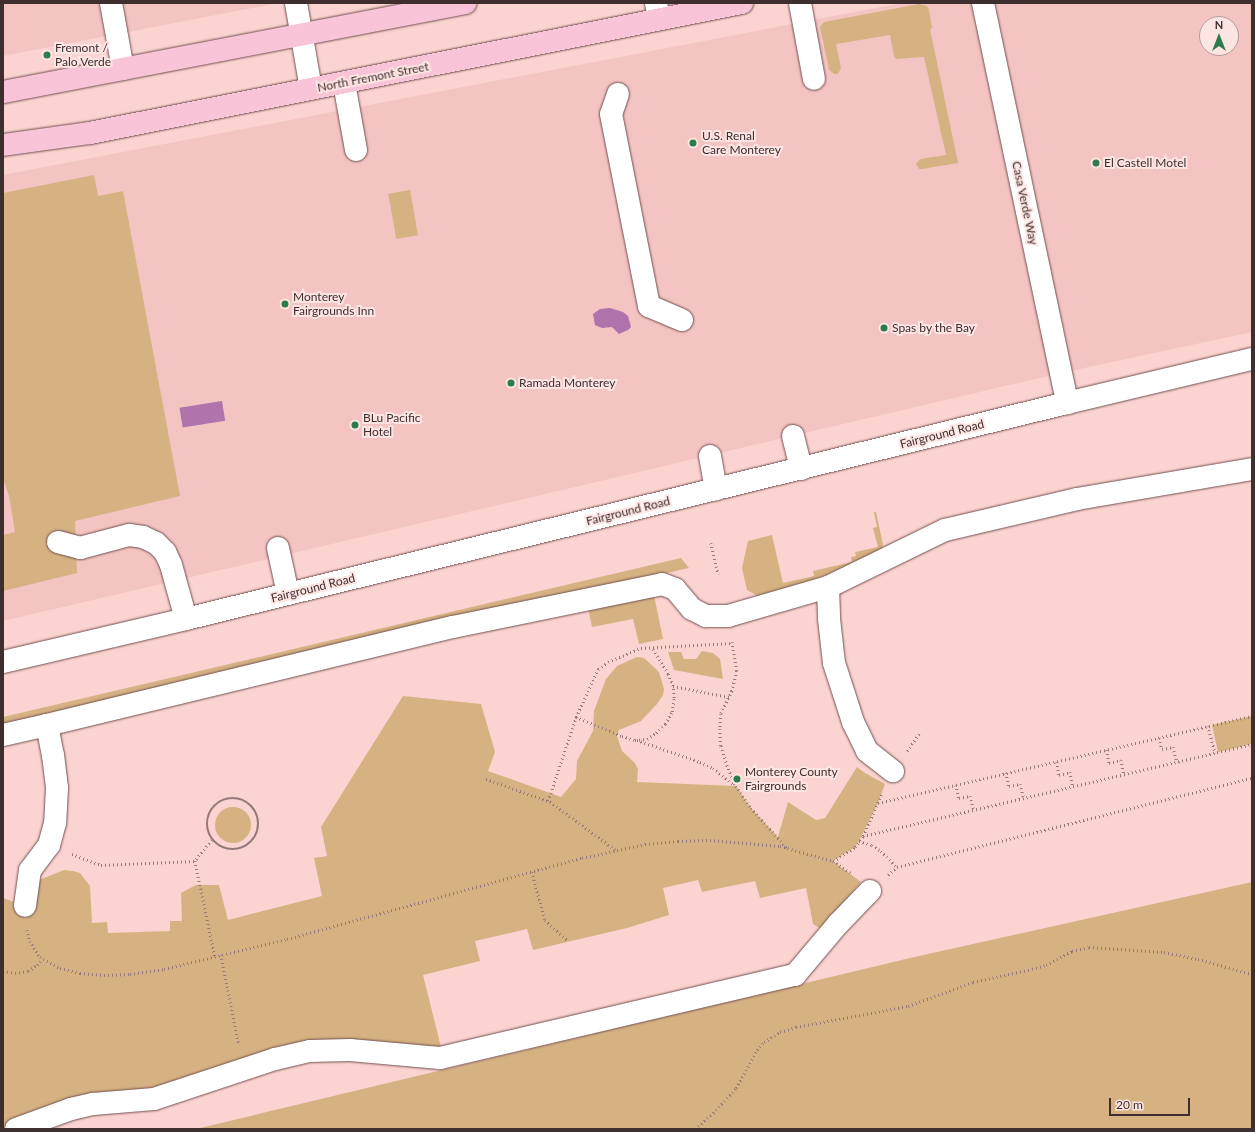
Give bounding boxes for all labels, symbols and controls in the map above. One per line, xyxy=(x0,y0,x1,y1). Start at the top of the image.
north arrow xyxy=(1199,16,1239,56)
text: N xyxy=(1215,18,1223,31)
place label: Fremont / Palo Verde xyxy=(55,41,111,69)
marker: Fremont / Palo Verde xyxy=(42,50,52,60)
street label: North Fremont Street xyxy=(316,59,430,95)
place label: U.S. Renal Care Monterey xyxy=(702,129,781,157)
marker: U.S. Renal Care Monterey xyxy=(687,137,699,149)
place label: El Castell Motel xyxy=(1104,156,1186,170)
marker: El Castell Motel xyxy=(1091,158,1101,168)
street label: Casa Verde Way xyxy=(1009,160,1041,246)
place label: Monterey Fairgrounds Inn xyxy=(293,290,374,318)
marker: Monterey Fairgrounds Inn xyxy=(280,299,290,309)
place label: Spas by the Bay xyxy=(892,321,975,335)
marker: Spas by the Bay xyxy=(879,323,889,333)
place label: Ramada Monterey xyxy=(519,376,615,390)
marker: Ramada Monterey xyxy=(506,378,516,388)
place label: BLu Pacific Hotel xyxy=(363,411,421,439)
street label: Fairground Road xyxy=(899,417,985,451)
marker: BLu Pacific Hotel xyxy=(350,420,360,430)
street label: Fairground Road xyxy=(585,494,671,528)
street label: Fairground Road xyxy=(270,571,356,605)
place label: Monterey County Fairgrounds xyxy=(745,765,838,793)
marker: Monterey County Fairgrounds xyxy=(732,774,742,784)
scale bar xyxy=(1111,1090,1192,1116)
text: 20 m xyxy=(1116,1097,1143,1112)

